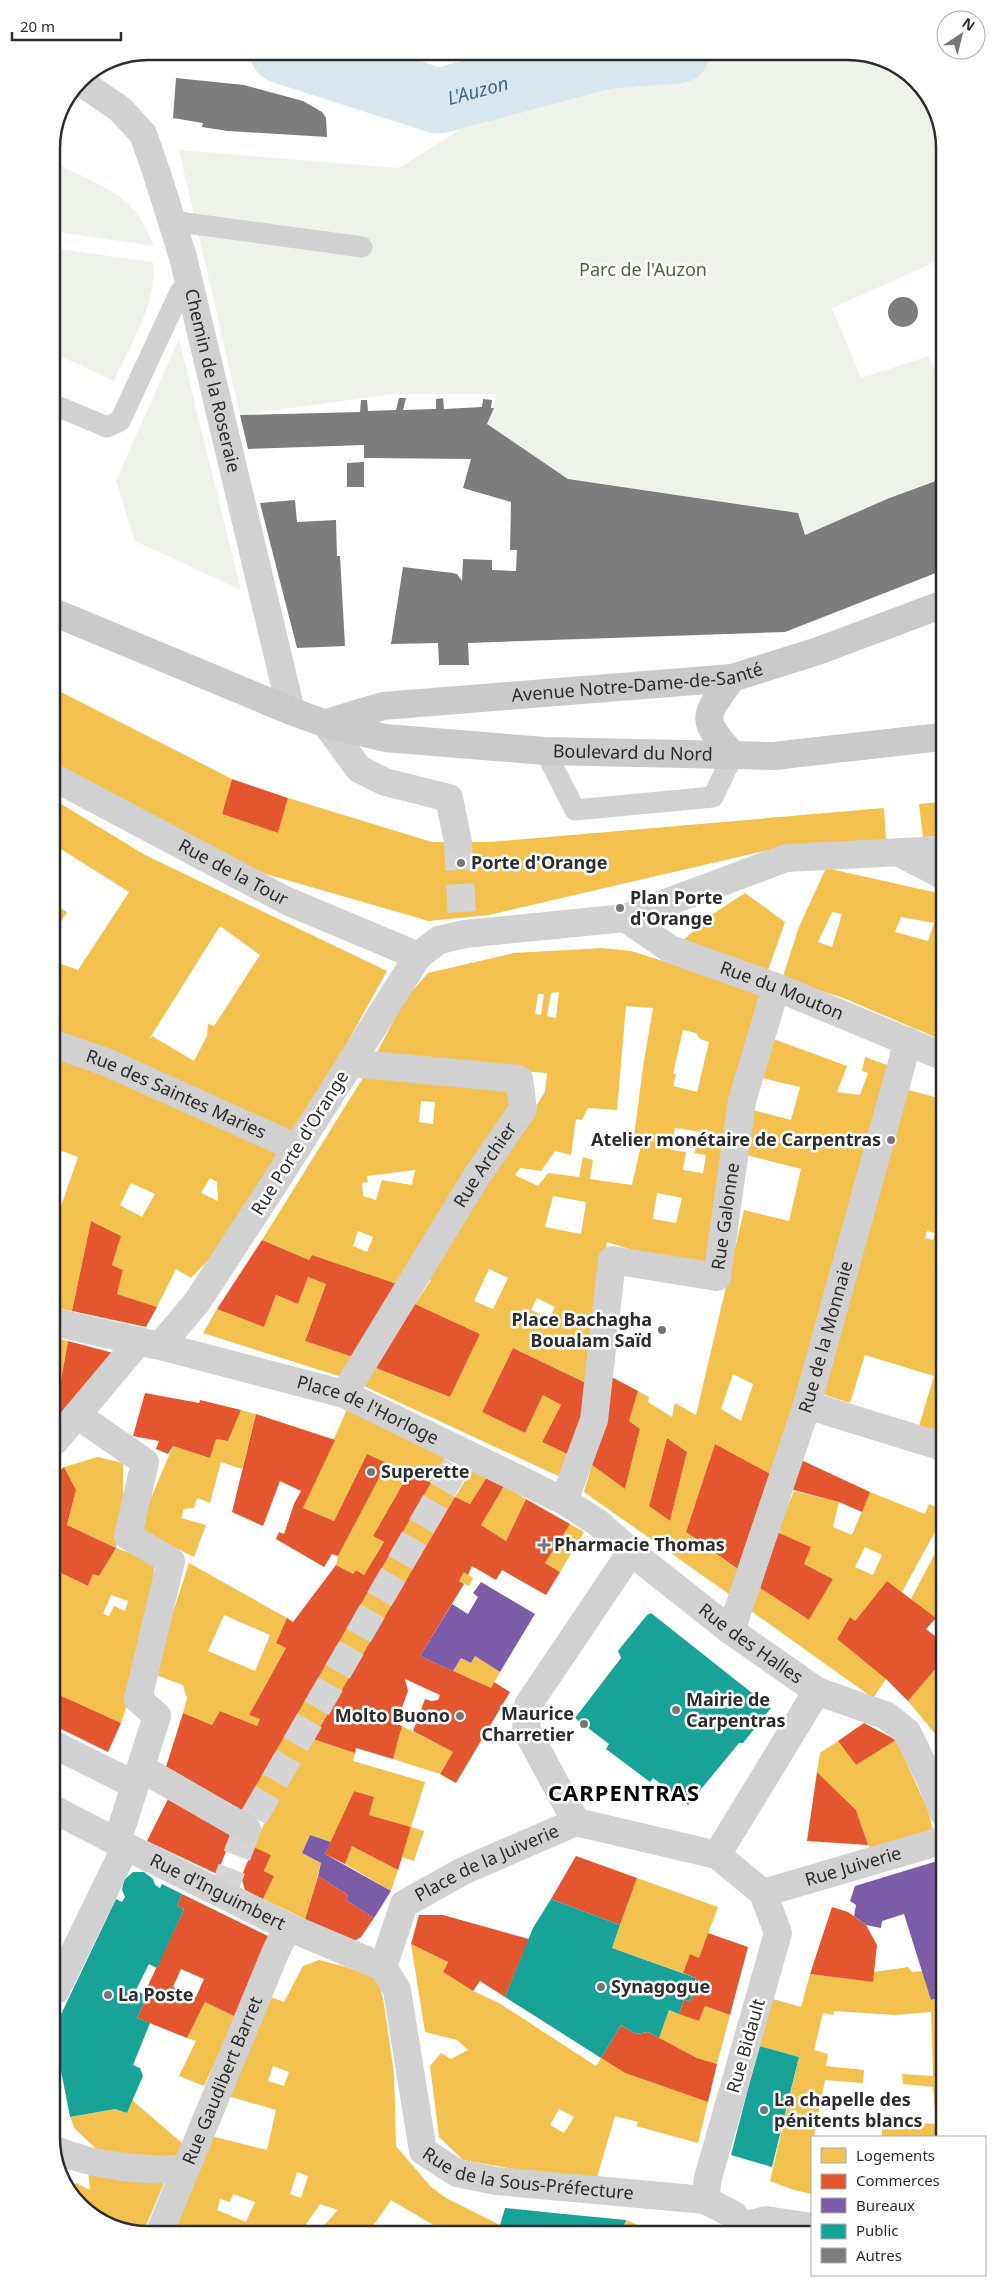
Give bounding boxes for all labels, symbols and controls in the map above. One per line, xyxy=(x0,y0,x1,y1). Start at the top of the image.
scale bar xyxy=(12,10,121,42)
north arrow xyxy=(936,10,986,60)
text: N xyxy=(959,13,979,35)
text: 20 m xyxy=(20,16,55,36)
water label: L'Auzon xyxy=(444,70,511,111)
park label: Parc de l'Auzon xyxy=(579,257,707,281)
street label: Chemin de la Roseraie xyxy=(180,286,247,475)
street label: Avenue Notre-Dame-de-Santé xyxy=(511,656,766,707)
street label: Boulevard du Nord xyxy=(553,738,713,766)
street label: Rue de la Tour xyxy=(175,833,293,911)
place label: Porte d'Orange xyxy=(471,850,607,874)
marker: Porte d'Orange xyxy=(455,857,467,869)
place label: Plan Porte d'Orange xyxy=(630,885,723,930)
marker: Plan Porte d'Orange xyxy=(614,902,626,914)
street label: Rue du Mouton xyxy=(717,955,848,1025)
street label: Rue des Saintes Maries xyxy=(83,1043,270,1144)
street label: Rue Porte d'Orange xyxy=(245,1066,353,1219)
street label: Rue Archier xyxy=(447,1117,522,1212)
place label: Atelier monétaire de Carpentras xyxy=(591,1127,881,1151)
marker: Atelier monétaire de Carpentras xyxy=(885,1134,897,1146)
street label: Rue Galonne xyxy=(705,1161,744,1272)
street label: Rue de la Monnaie xyxy=(792,1258,857,1416)
place label: Place Bachagha Boualam Saïd xyxy=(512,1307,652,1352)
marker: Place Bachagha Boualam Saïd xyxy=(656,1324,668,1336)
street label: Place de l'Horloge xyxy=(295,1369,443,1449)
place label: Superette xyxy=(381,1459,470,1483)
marker: Superette xyxy=(365,1466,377,1478)
place label: Pharmacie Thomas xyxy=(554,1532,725,1556)
marker: Pharmacie Thomas xyxy=(538,1539,550,1551)
street label: Rue des Halles xyxy=(694,1597,808,1689)
place label: Mairie de Carpentras xyxy=(686,1687,786,1732)
place label: Maurice Charretier xyxy=(481,1701,574,1746)
place label: Molto Buono xyxy=(335,1703,450,1727)
marker: Mairie de Carpentras xyxy=(670,1704,682,1716)
marker: Molto Buono xyxy=(454,1710,466,1722)
marker: Maurice Charretier xyxy=(578,1718,590,1730)
district label: CARPENTRAS xyxy=(548,1777,700,1807)
street label: Place de la Juiverie xyxy=(410,1818,562,1907)
street label: Rue Juiverie xyxy=(802,1840,904,1891)
street label: Rue d'Inguimbert xyxy=(146,1847,290,1935)
place label: Synagogue xyxy=(611,1974,710,1998)
marker: Synagogue xyxy=(595,1981,607,1993)
place label: La Poste xyxy=(118,1982,194,2006)
marker: La Poste xyxy=(102,1989,114,2001)
street label: Rue Gaudibert Barret xyxy=(176,1992,267,2168)
street label: Rue Bidault xyxy=(720,1995,770,2096)
place label: La chapelle des pénitents blancs xyxy=(774,2087,923,2132)
marker: La chapelle des pénitents blancs xyxy=(758,2104,770,2116)
legend xyxy=(811,2136,986,2276)
street label: Rue de la Sous-Préfecture xyxy=(418,2141,635,2204)
text: Logements xyxy=(856,2145,935,2165)
text: Commerces xyxy=(856,2170,940,2190)
text: Bureaux xyxy=(856,2195,915,2215)
text: Public xyxy=(856,2220,899,2240)
text: Autres xyxy=(856,2245,902,2265)

